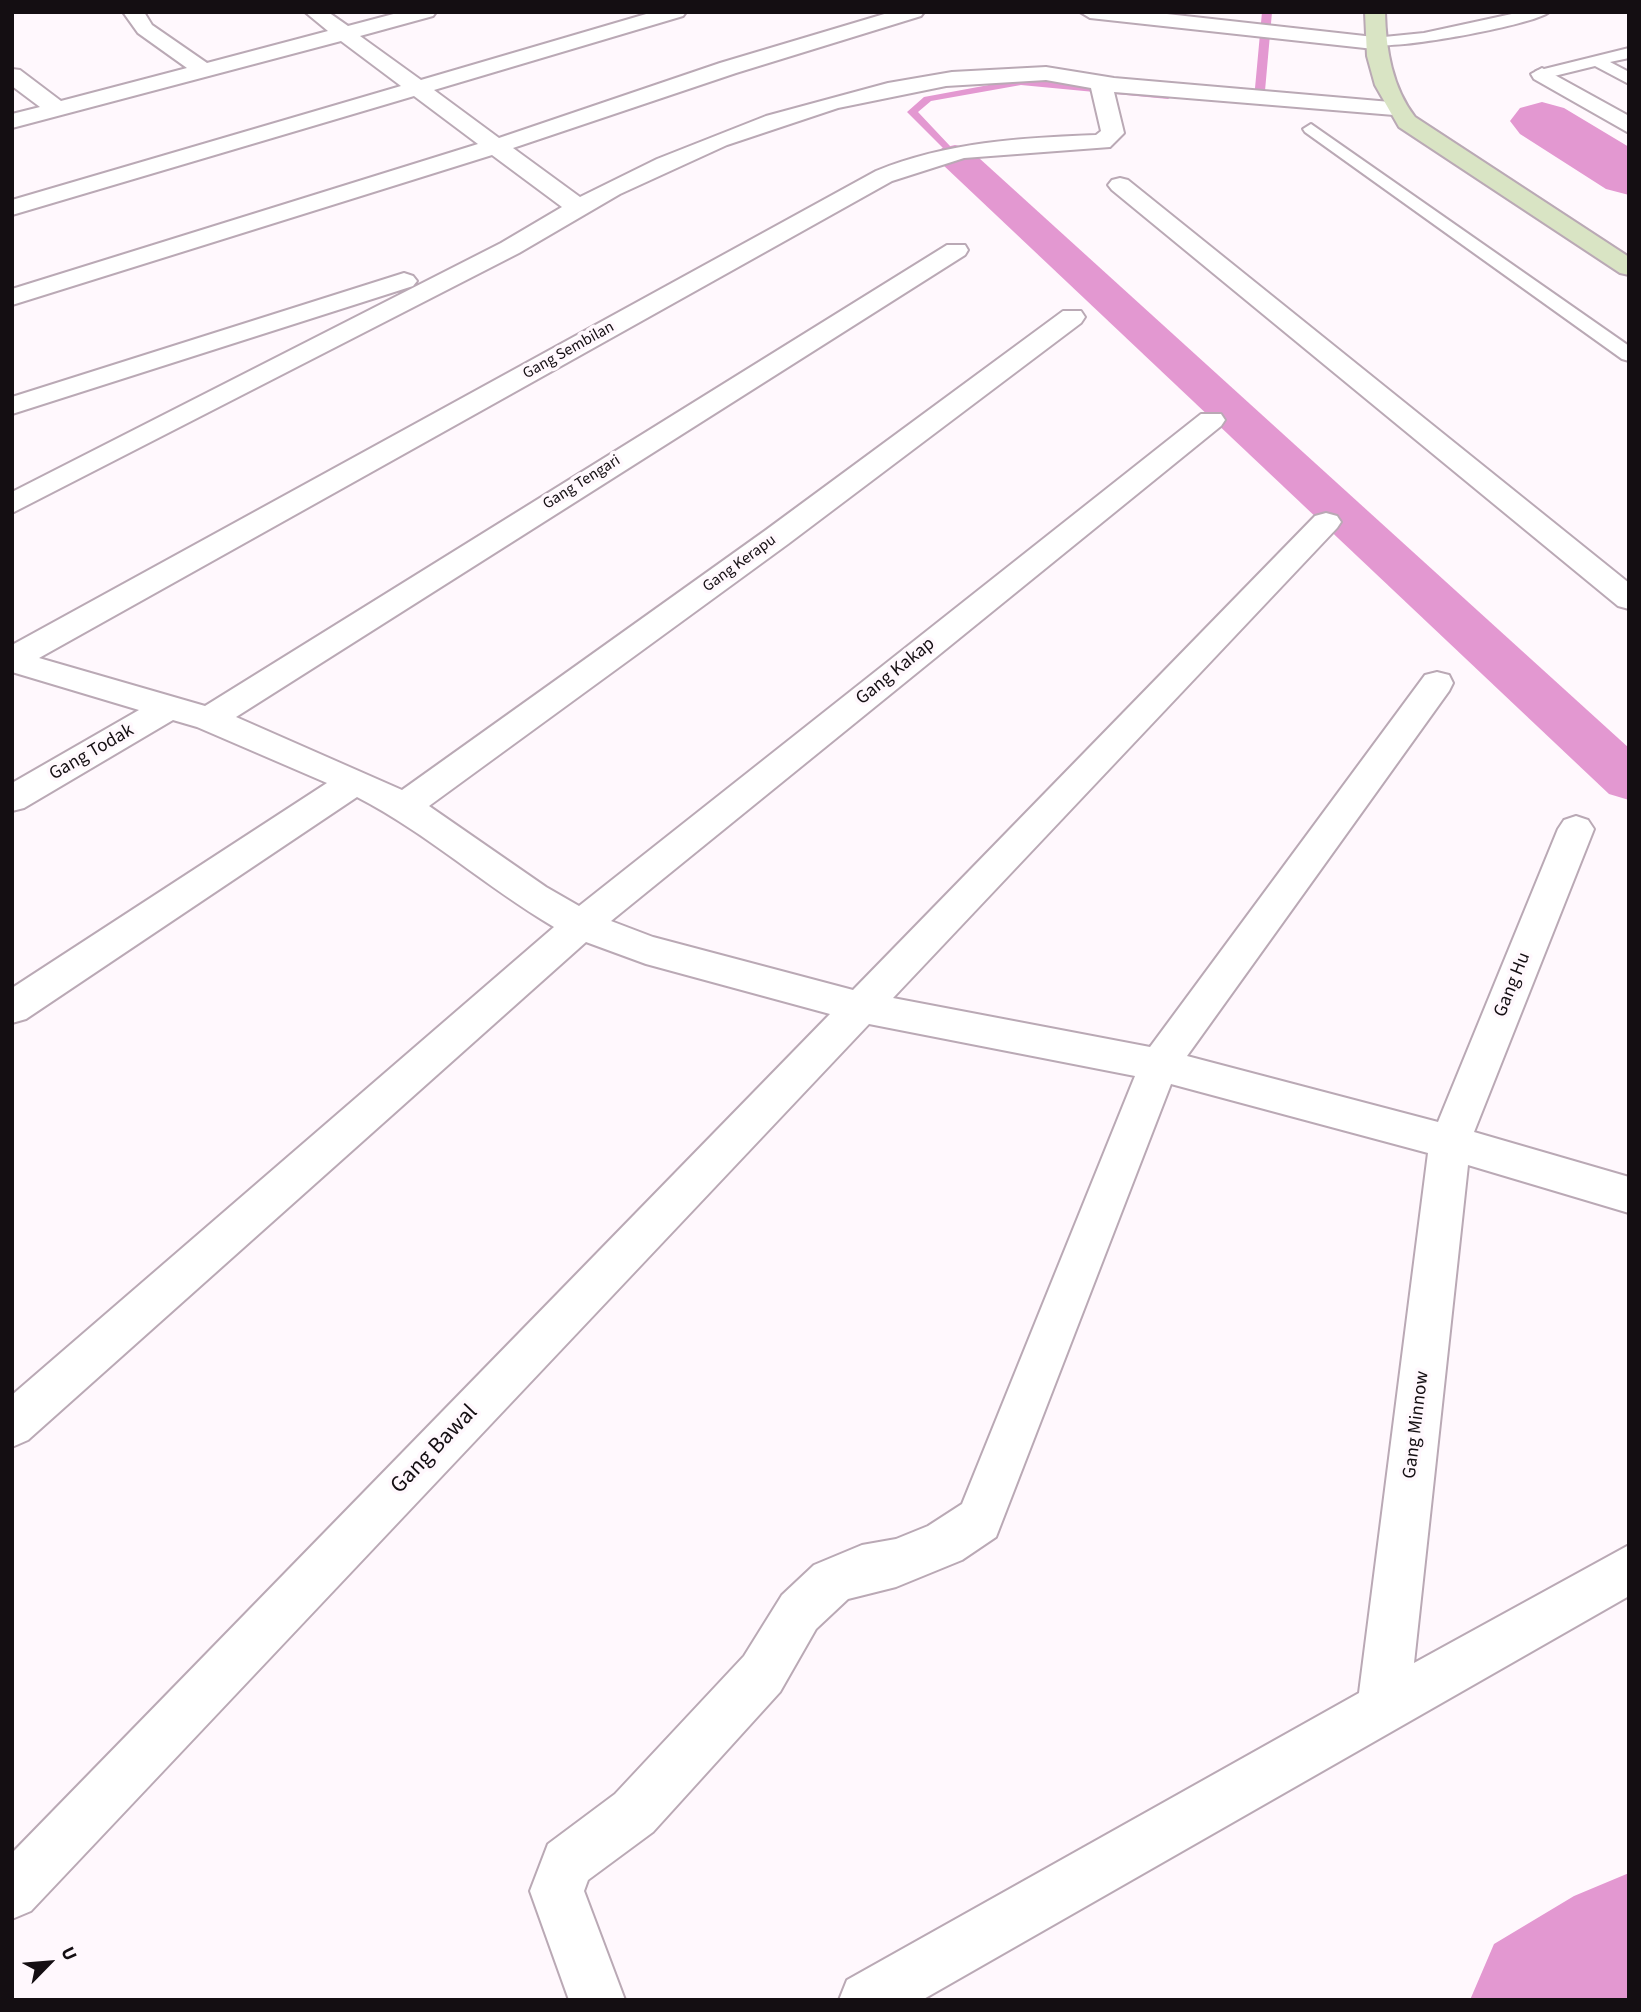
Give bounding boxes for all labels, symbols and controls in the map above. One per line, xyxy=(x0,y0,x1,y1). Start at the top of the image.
street label: Gang Sembilan xyxy=(520,318,618,384)
street label: Gang Tengari xyxy=(540,452,624,514)
street label: Gang Kerapu xyxy=(700,531,780,597)
street label: Gang Kakap xyxy=(852,633,940,711)
street label: Gang Todak xyxy=(46,720,138,786)
street label: Gang Hu xyxy=(1490,949,1536,1021)
street label: Gang Minnow xyxy=(1399,1370,1435,1480)
street label: Gang Bawal xyxy=(386,1400,484,1500)
north arrow xyxy=(14,1928,84,1998)
text: U xyxy=(54,1942,83,1965)

